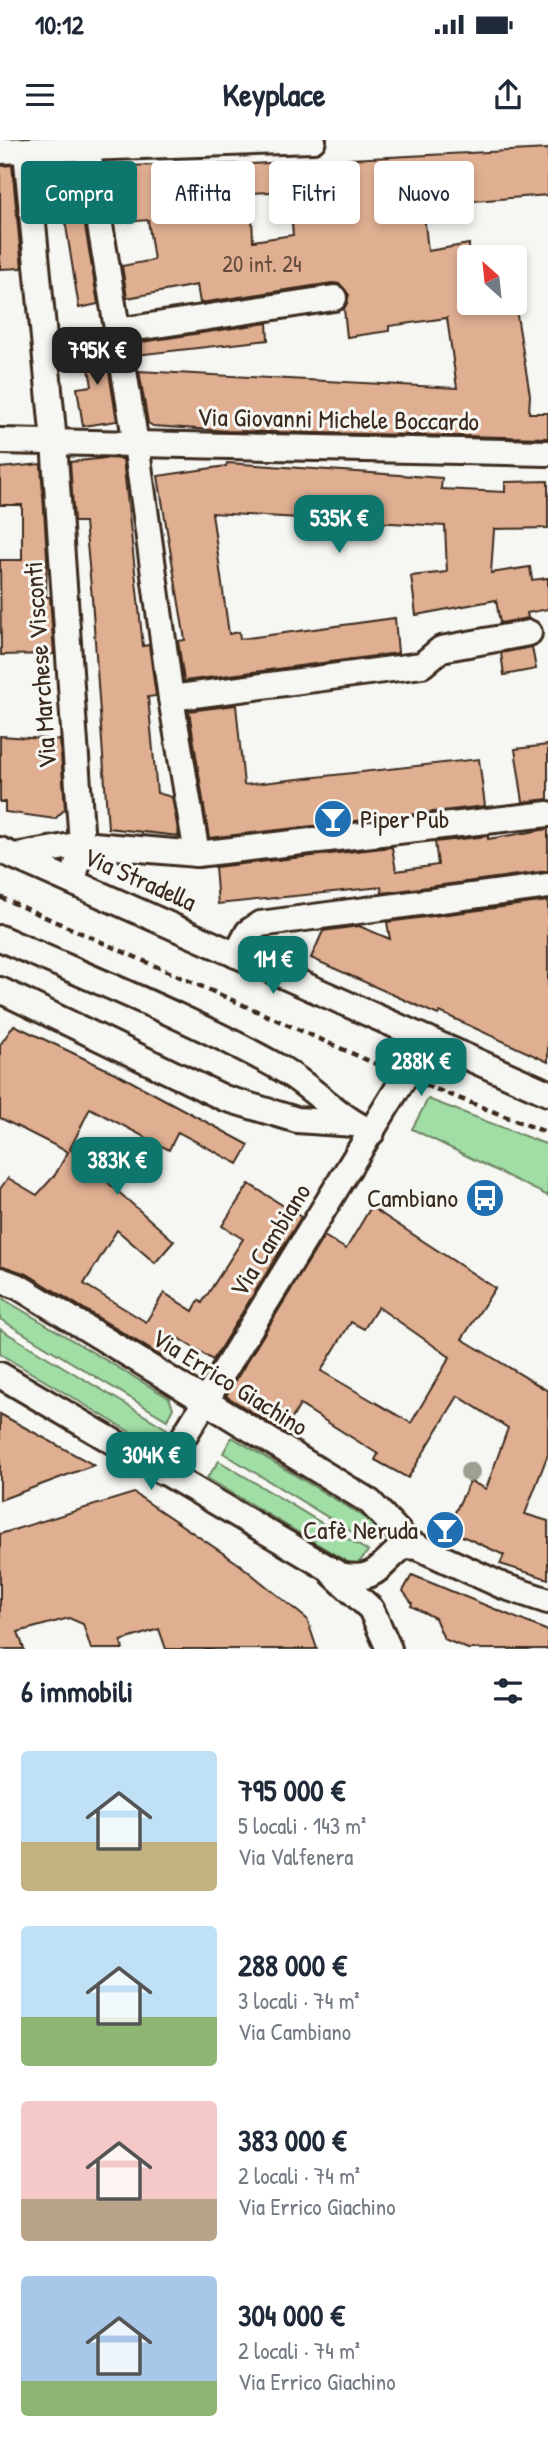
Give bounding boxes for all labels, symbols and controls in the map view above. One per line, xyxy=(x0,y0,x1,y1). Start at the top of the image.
text: 10:12 xyxy=(35,7,84,42)
text: Keyplace xyxy=(223,73,325,116)
icon: menu xyxy=(21,76,59,114)
icon: share xyxy=(489,76,527,114)
chip: Compra xyxy=(21,161,137,224)
chip: Affitta xyxy=(151,161,255,224)
chip: Filtri xyxy=(269,161,360,224)
chip: Nuovo xyxy=(374,161,474,224)
north arrow xyxy=(457,245,527,315)
map controls xyxy=(457,245,527,315)
house number: 20 int. 24 xyxy=(222,248,302,279)
pin: 795K € xyxy=(40,328,154,387)
text: 795K € xyxy=(68,334,126,365)
street label: Via Giovanni Michele Boccardo xyxy=(197,399,479,438)
pin: 535K € xyxy=(282,496,396,555)
text: 535K € xyxy=(310,502,368,533)
street label: Via Marchese Visconti xyxy=(15,560,64,770)
bar icon: Piper Pub xyxy=(312,798,354,840)
place label: Piper Pub xyxy=(360,801,449,836)
street label: Via Stradella xyxy=(78,838,202,919)
pin: 1M € xyxy=(232,936,314,996)
text: 1M € xyxy=(254,943,292,974)
pin: 288K € xyxy=(364,1038,478,1098)
text: 288K € xyxy=(391,1045,451,1076)
pin: 383K € xyxy=(60,1138,174,1197)
text: 383K € xyxy=(88,1144,146,1175)
street label: Via Cambiano xyxy=(221,1176,318,1303)
bus stop icon: Cambiano xyxy=(464,1177,506,1219)
place label: Cambiano xyxy=(367,1180,458,1215)
street label: Via Errico Giachino xyxy=(145,1320,315,1444)
pin: 304K € xyxy=(94,1432,208,1492)
text: 304K € xyxy=(122,1439,180,1470)
bar icon: Cafè Neruda xyxy=(424,1509,466,1551)
place label: Cafè Neruda xyxy=(303,1512,418,1547)
text: 6 immobili xyxy=(21,1671,133,1711)
icon: filters xyxy=(489,1672,527,1710)
text: 795 000 € xyxy=(238,1770,345,1810)
icon: home xyxy=(77,1779,161,1863)
text: 5 locali · 143 m² xyxy=(238,1810,366,1841)
text: Via Valfenera xyxy=(238,1841,353,1872)
text: 288 000 € xyxy=(238,1945,347,1985)
icon: home xyxy=(77,1954,161,2038)
text: 3 locali · 74 m² xyxy=(238,1985,360,2016)
text: Via Cambiano xyxy=(238,2016,351,2047)
text: 383 000 € xyxy=(238,2120,346,2160)
icon: home xyxy=(77,2129,161,2213)
text: 2 locali · 74 m² xyxy=(238,2160,360,2191)
text: Via Errico Giachino xyxy=(238,2191,396,2222)
text: 304 000 € xyxy=(238,2295,345,2335)
icon: home xyxy=(77,2304,161,2388)
text: 2 locali · 74 m² xyxy=(238,2335,360,2366)
text: Via Errico Giachino xyxy=(238,2366,396,2397)

